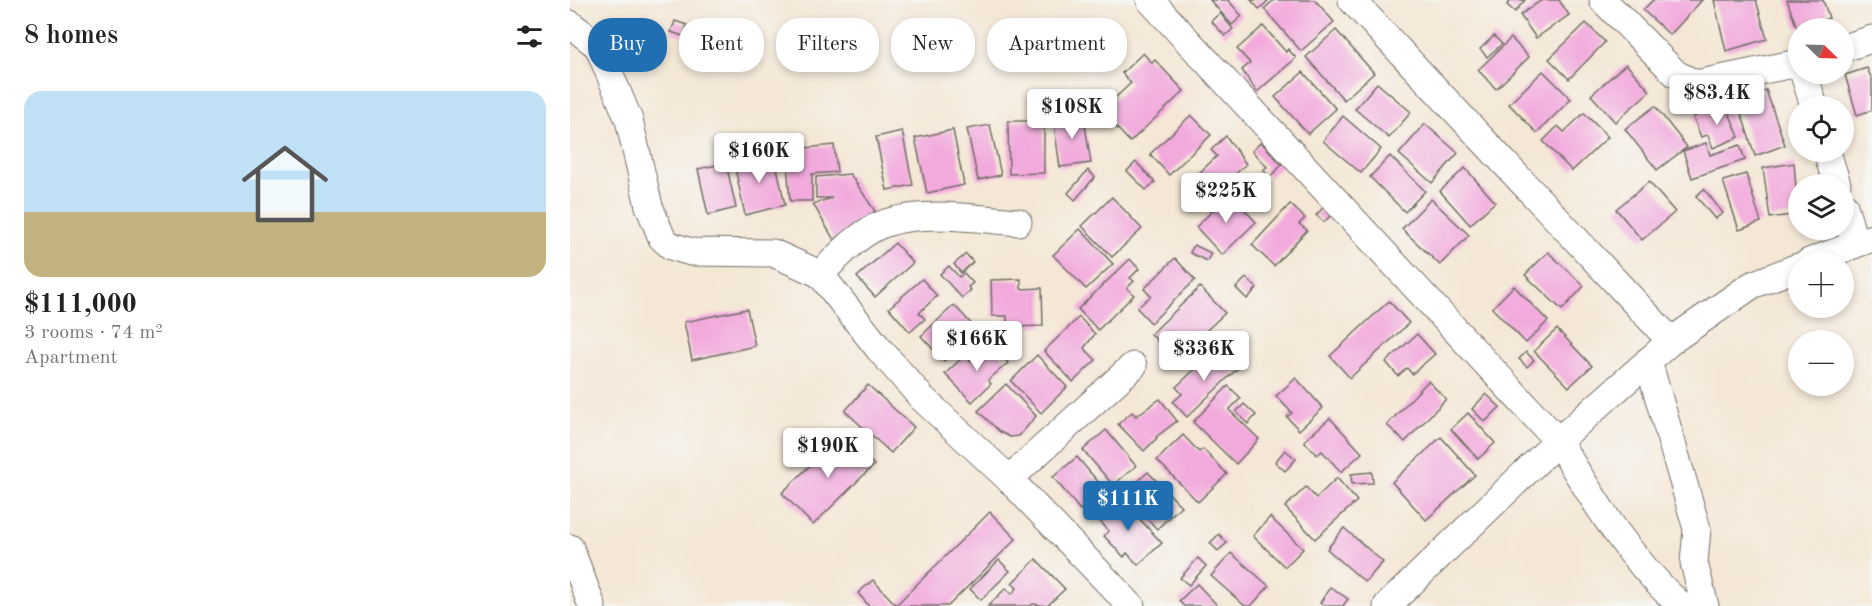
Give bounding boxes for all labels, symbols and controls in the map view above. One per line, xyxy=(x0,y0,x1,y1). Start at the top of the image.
chip: Buy xyxy=(588,18,667,72)
chip: Rent xyxy=(679,18,764,72)
chip: Filters xyxy=(776,18,879,72)
chip: New xyxy=(891,18,975,72)
chip: Apartment xyxy=(987,18,1127,72)
north arrow xyxy=(1788,18,1854,84)
map controls xyxy=(1788,18,1854,396)
icon: filters xyxy=(513,20,546,53)
text: 8 homes xyxy=(24,23,118,49)
pin: $83.4K xyxy=(1668,75,1766,126)
text: $83.4K xyxy=(1683,84,1751,104)
pin: $108K xyxy=(1030,89,1114,140)
button: locate xyxy=(1788,96,1854,162)
text: $108K xyxy=(1041,98,1103,118)
icon: home xyxy=(231,130,339,238)
pin: $160K xyxy=(717,133,801,184)
text: $160K xyxy=(728,142,790,162)
pin: $225K xyxy=(1184,173,1268,224)
button: layers xyxy=(1788,174,1854,240)
text: $225K xyxy=(1195,182,1257,202)
button: + xyxy=(1788,252,1854,318)
text: $111,000 xyxy=(24,292,137,318)
pin: $166K xyxy=(935,321,1019,372)
text: 3 rooms · 74 m² xyxy=(24,323,163,343)
text: $166K xyxy=(946,330,1008,350)
button: − xyxy=(1788,330,1854,396)
pin: $336K xyxy=(1162,331,1246,382)
text: $336K xyxy=(1173,340,1235,360)
text: Apartment xyxy=(24,348,118,368)
pin: $190K xyxy=(786,428,870,479)
text: $190K xyxy=(797,437,859,457)
pin: $111K xyxy=(1086,481,1170,532)
text: $111K xyxy=(1097,490,1159,510)

